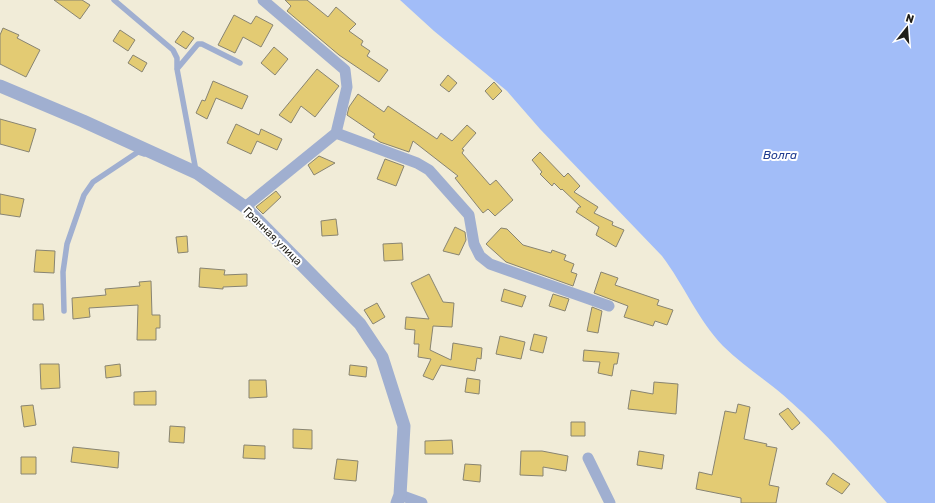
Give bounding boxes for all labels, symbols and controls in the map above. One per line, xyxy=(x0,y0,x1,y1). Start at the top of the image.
north arrow xyxy=(887,8,927,48)
text: N xyxy=(904,12,916,26)
water label: Волга xyxy=(763,148,797,162)
street label: Гранная улица xyxy=(241,204,305,268)

